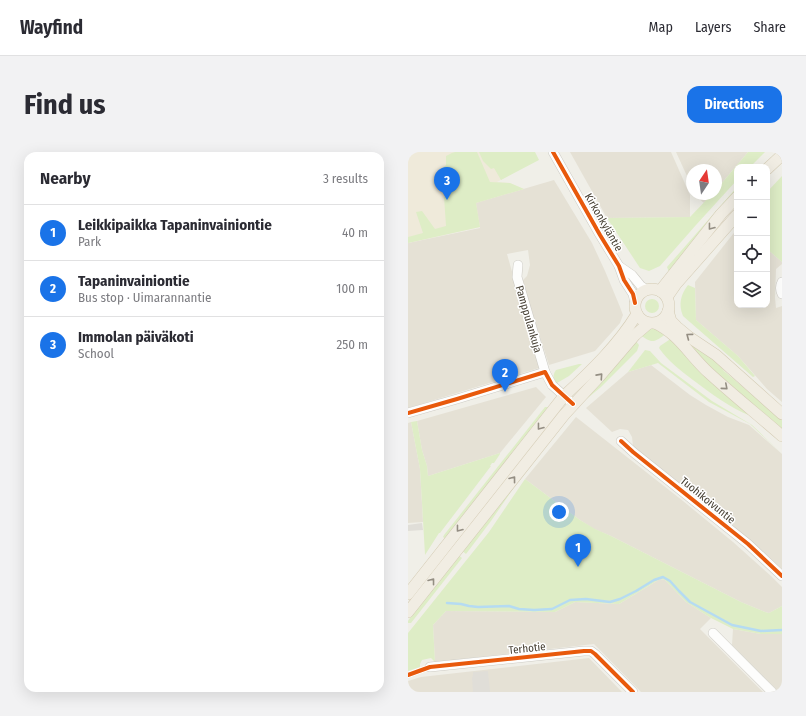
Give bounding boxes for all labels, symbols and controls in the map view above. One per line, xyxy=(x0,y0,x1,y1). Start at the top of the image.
text: Wayfind xyxy=(20,16,83,39)
text: Map xyxy=(649,19,673,36)
text: Layers xyxy=(695,19,731,36)
text: Share xyxy=(753,19,786,36)
button: Directions xyxy=(687,86,782,123)
text: Find us xyxy=(24,88,106,121)
north arrow xyxy=(686,164,722,200)
map controls xyxy=(734,164,770,308)
button: + xyxy=(734,164,770,200)
pin: 3 xyxy=(434,167,460,200)
text: Nearby xyxy=(40,168,91,189)
text: 3 results xyxy=(323,171,368,186)
street label: Kirkonkyläntie xyxy=(582,191,625,254)
button: − xyxy=(734,200,770,236)
text: Leikkipaikka Tapaninvainiontie xyxy=(78,216,272,234)
one-way arrow xyxy=(709,222,716,229)
text: 1 xyxy=(50,225,56,240)
text: 40 m xyxy=(342,225,368,240)
text: Park xyxy=(78,234,101,249)
button: locate xyxy=(734,236,770,272)
text: Tapaninvainiontie xyxy=(78,272,190,290)
button: layers xyxy=(734,272,770,308)
text: 2 xyxy=(50,281,56,296)
text: 100 m xyxy=(336,281,368,296)
street label: Pamppulankuja xyxy=(513,284,544,354)
text: Bus stop · Uimarannantie xyxy=(78,290,211,305)
text: Immolan päiväkoti xyxy=(78,328,194,346)
one-way arrow xyxy=(686,334,693,341)
text: 3 xyxy=(50,337,56,352)
text: 250 m xyxy=(336,337,368,352)
text: School xyxy=(78,346,114,361)
pin: 2 xyxy=(492,359,518,392)
one-way arrow xyxy=(595,373,603,381)
one-way arrow xyxy=(720,382,728,390)
one-way arrow xyxy=(537,422,544,429)
street label: Tuohikoivuntie xyxy=(678,474,738,526)
one-way arrow xyxy=(508,477,515,484)
your location xyxy=(549,502,569,522)
one-way arrow xyxy=(457,524,464,531)
pin: 1 xyxy=(565,534,591,567)
one-way arrow xyxy=(427,579,434,586)
street label: Terhotie xyxy=(508,640,546,657)

